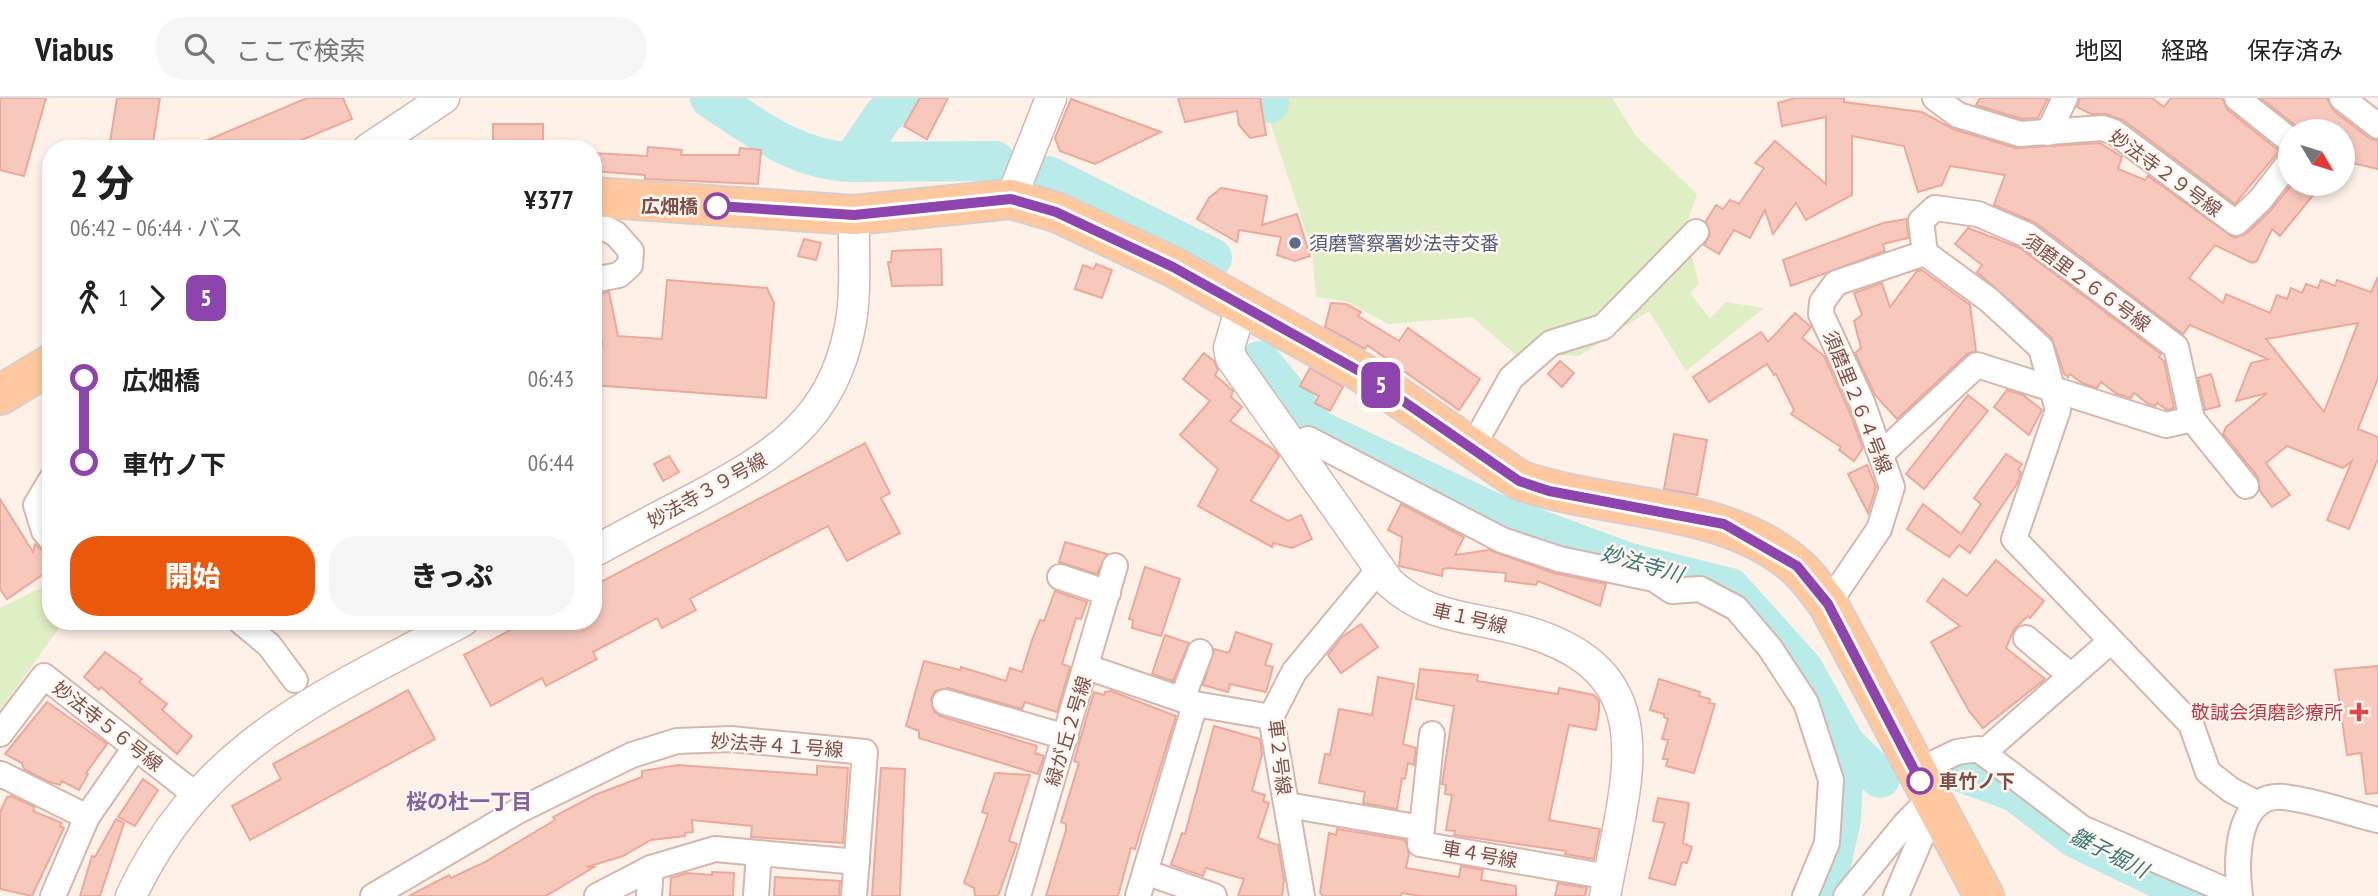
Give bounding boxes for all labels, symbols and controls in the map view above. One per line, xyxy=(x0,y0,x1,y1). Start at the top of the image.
search box xyxy=(156,17,646,80)
text: Viabus xyxy=(35,27,114,70)
icon: search xyxy=(180,29,218,67)
text: ここで検索 xyxy=(236,34,366,67)
text: 地図 xyxy=(2075,35,2123,66)
text: 経路 xyxy=(2161,35,2209,66)
text: 保存済み xyxy=(2247,35,2343,66)
north arrow xyxy=(2278,119,2356,196)
map controls xyxy=(2278,119,2355,196)
street label: 妙法寺２９号線 xyxy=(2105,124,2227,222)
text: 2 分 xyxy=(70,158,134,207)
text: ¥377 xyxy=(524,183,574,216)
marker: 広畑橋 xyxy=(704,193,730,219)
place label: 広畑橋 xyxy=(641,194,698,218)
text: 06:42 – 06:44 · バス xyxy=(70,213,243,242)
street label: 須磨里２６６号線 xyxy=(2018,228,2156,336)
place label: 須磨警察署妙法寺交番 xyxy=(1309,231,1499,255)
marker: 須磨警察署妙法寺交番 xyxy=(1287,235,1303,251)
icon: walk xyxy=(70,279,108,317)
icon: forward xyxy=(138,279,176,317)
text: 5 xyxy=(200,282,212,313)
text: 1 xyxy=(118,283,128,312)
street label: 須磨里２６４号線 xyxy=(1818,327,1898,477)
line badge: 5 xyxy=(1358,362,1404,408)
text: 広畑橋 xyxy=(122,364,200,397)
text: 06:43 xyxy=(528,364,574,393)
text: 5 xyxy=(1375,369,1387,400)
street label: 妙法寺３９号線 xyxy=(643,447,771,533)
text: 車竹ノ下 xyxy=(122,448,226,481)
text: 06:44 xyxy=(528,448,574,477)
button: 開始 xyxy=(70,536,315,616)
button: きっぷ xyxy=(329,536,574,616)
water label: 妙法寺川 xyxy=(1598,539,1688,589)
street label: 車１号線 xyxy=(1430,598,1510,638)
street label: 緑が丘２号線 xyxy=(1040,673,1096,789)
street label: 妙法寺５６号線 xyxy=(48,676,168,776)
place label: 敬誠会須磨診療所 xyxy=(2191,700,2343,724)
marker: 敬誠会須磨診療所 xyxy=(2349,702,2369,722)
street label: 車２号線 xyxy=(1263,718,1297,796)
street label: 妙法寺４１号線 xyxy=(710,728,844,762)
marker: 車竹ノ下 xyxy=(1907,768,1933,794)
place label: 車竹ノ下 xyxy=(1939,769,2015,793)
district label: 桜の杜一丁目 xyxy=(406,788,532,815)
water label: 雛子堀川 xyxy=(2066,821,2155,885)
street label: 車４号線 xyxy=(1440,836,1520,872)

